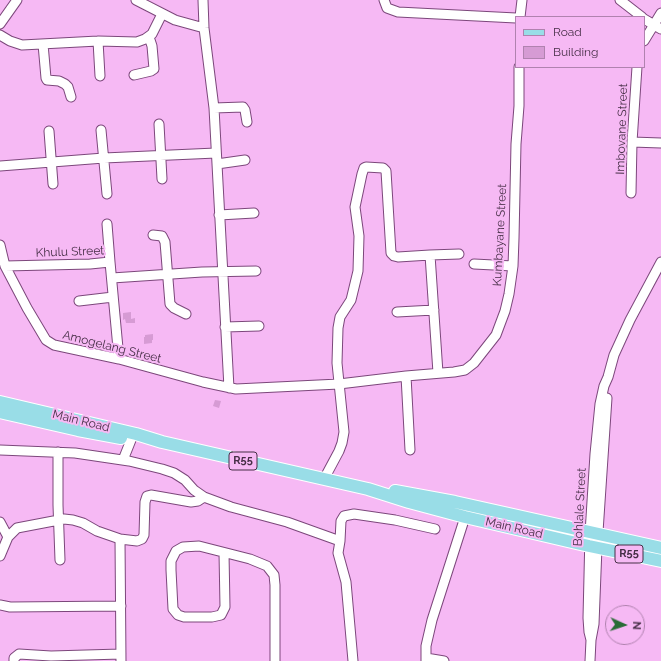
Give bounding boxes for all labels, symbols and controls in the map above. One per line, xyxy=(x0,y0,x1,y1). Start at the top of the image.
legend xyxy=(515,16,645,68)
text: Road xyxy=(553,25,582,39)
text: Building xyxy=(553,45,599,59)
street label: Imbovane Street xyxy=(613,83,631,175)
street label: Kumbayane Street xyxy=(490,183,510,287)
street label: Khulu Street xyxy=(35,244,105,260)
street label: Amogelang Street xyxy=(61,328,163,366)
street label: Main Road xyxy=(51,407,111,435)
road number: R55 xyxy=(229,452,257,470)
street label: Bohlale Street xyxy=(571,467,589,547)
street label: Main Road xyxy=(484,514,544,542)
road number: R55 xyxy=(615,545,643,563)
north arrow xyxy=(605,605,645,645)
text: N xyxy=(630,621,643,630)

